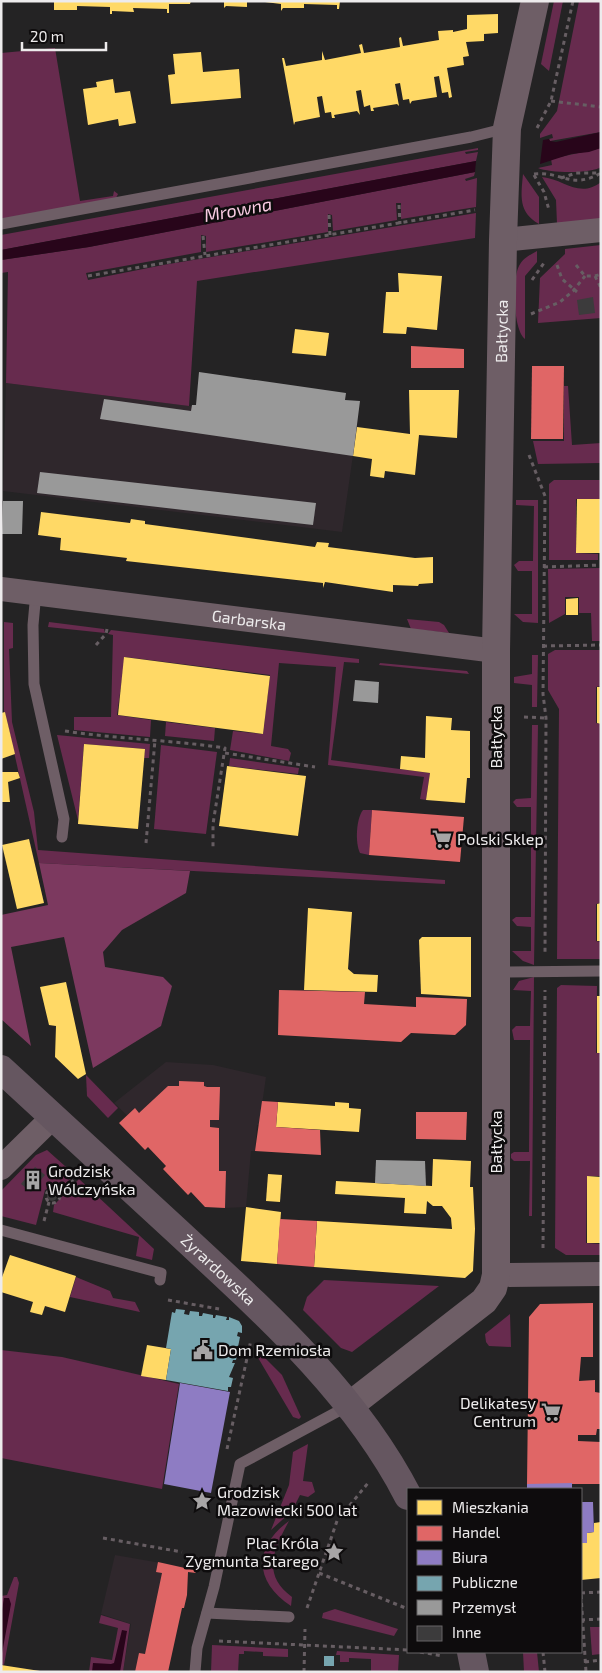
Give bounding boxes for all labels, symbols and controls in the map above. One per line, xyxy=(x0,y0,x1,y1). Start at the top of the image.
scale bar xyxy=(22,20,106,52)
text: 20 m xyxy=(30,27,64,45)
water label: Mrowna xyxy=(202,192,274,226)
street label: Bałtycka xyxy=(491,299,511,363)
street label: Garbarska xyxy=(211,606,287,634)
street label: Bałtycka xyxy=(486,705,505,769)
supermarket icon: Polski Sklep xyxy=(431,828,453,850)
place label: Polski Sklep xyxy=(457,829,544,848)
street label: Bałtycka xyxy=(486,1110,505,1174)
place label: Grodzisk Wólczyńska xyxy=(48,1161,136,1198)
building icon: Grodzisk Wólczyńska xyxy=(22,1169,44,1191)
street label: Żyrardowska xyxy=(177,1230,260,1309)
public building icon: Dom Rzemiosła xyxy=(192,1339,214,1361)
place label: Dom Rzemiosła xyxy=(218,1340,331,1359)
place label: Delikatesy Centrum xyxy=(460,1393,537,1430)
supermarket icon: Delikatesy Centrum xyxy=(540,1401,562,1423)
place label: Grodzisk Mazowiecki 500 lat xyxy=(217,1482,357,1519)
legend xyxy=(407,1488,582,1653)
place icon: Grodzisk Mazowiecki 500 lat xyxy=(191,1490,213,1512)
text: Mieszkania xyxy=(452,1498,529,1516)
text: Handel xyxy=(452,1523,501,1541)
place label: Plac Króla Zygmunta Starego xyxy=(185,1533,319,1570)
place icon: Plac Króla Zygmunta Starego xyxy=(323,1541,345,1563)
text: Biura xyxy=(452,1548,488,1566)
text: Publiczne xyxy=(452,1573,518,1591)
text: Przemysł xyxy=(452,1598,516,1616)
text: Inne xyxy=(452,1623,481,1641)

